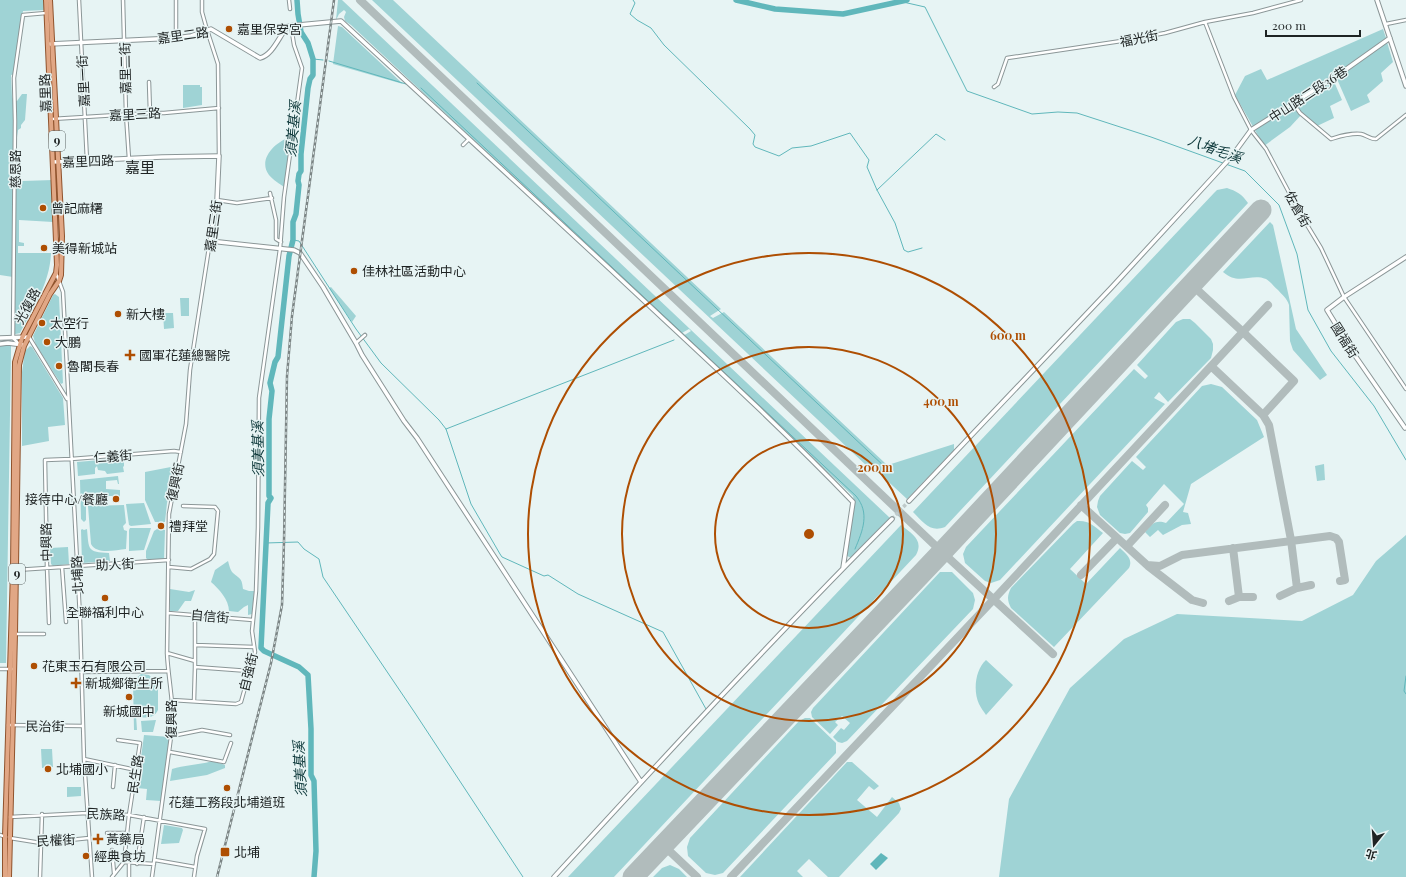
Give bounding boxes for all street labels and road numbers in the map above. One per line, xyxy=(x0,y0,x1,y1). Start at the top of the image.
street label: 嘉里二路 xyxy=(156,22,210,47)
street label: 福光街 xyxy=(1118,25,1160,50)
street label: 嘉里二街 xyxy=(116,42,133,94)
street label: 嘉里一街 xyxy=(73,55,92,107)
street label: 中山路二段36巷 xyxy=(1265,62,1350,125)
street label: 嘉里路 xyxy=(35,73,54,113)
street label: 嘉里三路 xyxy=(109,104,161,123)
road number: 9 xyxy=(49,131,65,151)
street label: 慈恩路 xyxy=(6,149,23,189)
street label: 嘉里四路 xyxy=(62,151,114,170)
street label: 佐倉街 xyxy=(1282,188,1315,230)
street label: 嘉里三街 xyxy=(200,199,225,253)
street label: 光復路 xyxy=(10,285,43,327)
street label: 國福街 xyxy=(1328,319,1363,361)
street label: 仁義街 xyxy=(93,446,133,465)
street label: 復興街 xyxy=(162,461,187,503)
street label: 中興路 xyxy=(37,522,54,562)
street label: 助人街 xyxy=(95,554,135,573)
street label: 北埔路 xyxy=(67,555,86,595)
road number: 9 xyxy=(9,564,25,584)
street label: 自信街 xyxy=(190,605,230,626)
street label: 自強街 xyxy=(235,651,260,693)
street label: 復興路 xyxy=(162,699,179,739)
street label: 民治街 xyxy=(25,717,65,734)
street label: 民生路 xyxy=(123,753,146,795)
street label: 民族路 xyxy=(86,804,126,823)
street label: 民權街 xyxy=(36,830,76,849)

